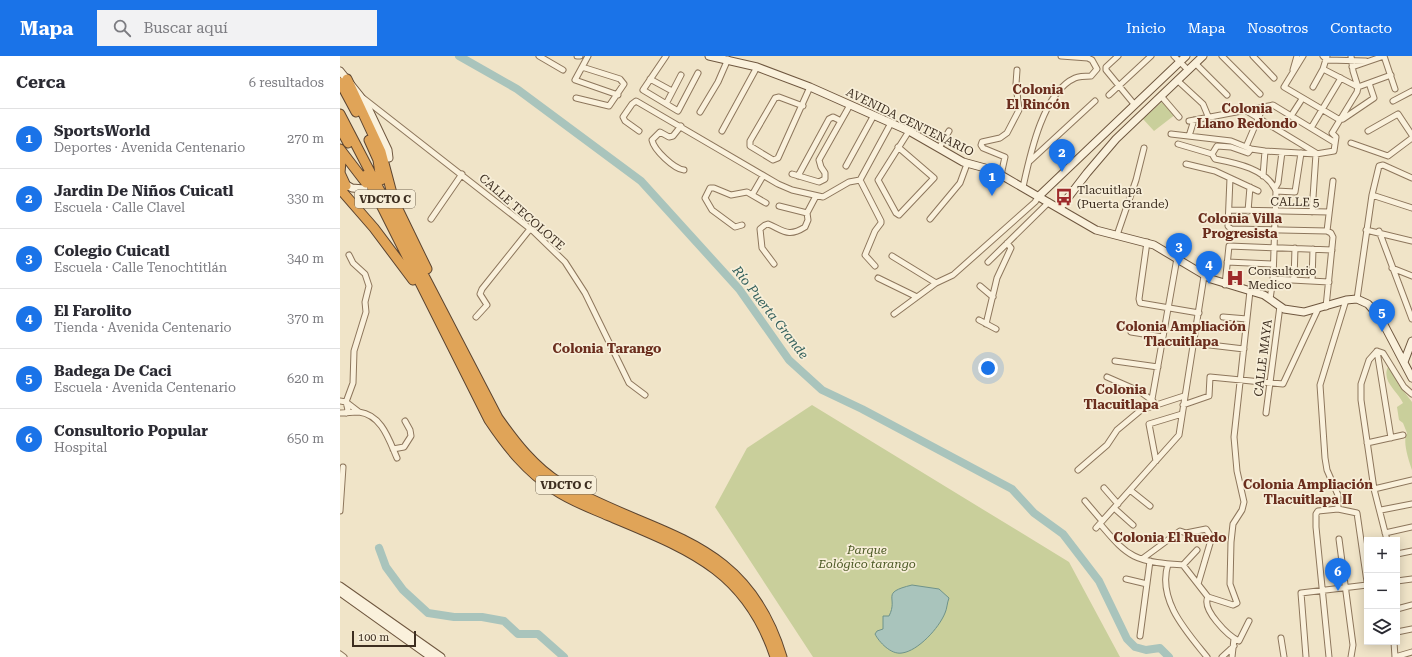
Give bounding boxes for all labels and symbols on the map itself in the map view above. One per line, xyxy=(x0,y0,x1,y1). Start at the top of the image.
district label: Colonia El Rincón xyxy=(1006,82,1070,112)
street label: AVENIDA CENTENARIO xyxy=(844,85,976,159)
district label: Colonia Llano Redondo xyxy=(1197,101,1297,131)
pin: 2 xyxy=(1049,139,1075,172)
pin: 1 xyxy=(979,163,1005,196)
street label: CALLE TECOLOTE xyxy=(476,171,568,253)
place label: Tlacuitlapa (Puerta Grande) xyxy=(1077,183,1169,211)
bus stop icon: Tlacuitlapa (Puerta Grande) xyxy=(1054,187,1074,207)
road number: VDCTO C xyxy=(355,190,415,208)
street label: CALLE 5 xyxy=(1270,195,1320,209)
district label: Colonia Villa Progresista xyxy=(1198,211,1282,241)
pin: 3 xyxy=(1166,233,1192,266)
pin: 4 xyxy=(1196,251,1222,284)
water label: Río Puerta Grande xyxy=(729,262,812,362)
place label: Consultorio Medico xyxy=(1248,264,1316,292)
hospital icon: Consultorio Medico xyxy=(1225,268,1245,288)
pin: 5 xyxy=(1369,299,1395,332)
street label: CALLE MAYA xyxy=(1251,318,1275,397)
district label: Colonia Ampliación Tlacuitlapa xyxy=(1116,319,1246,349)
district label: Colonia Tarango xyxy=(553,341,662,356)
your location xyxy=(978,358,998,378)
district label: Colonia Tlacuitlapa xyxy=(1083,382,1159,412)
road number: VDCTO C xyxy=(536,476,596,494)
district label: Colonia Ampliación Tlacuitlapa II xyxy=(1243,477,1373,507)
district label: Colonia El Ruedo xyxy=(1113,530,1227,545)
park label: ´Parque Eológico tarango xyxy=(817,543,916,571)
pin: 6 xyxy=(1325,558,1351,591)
scale bar xyxy=(352,629,416,648)

